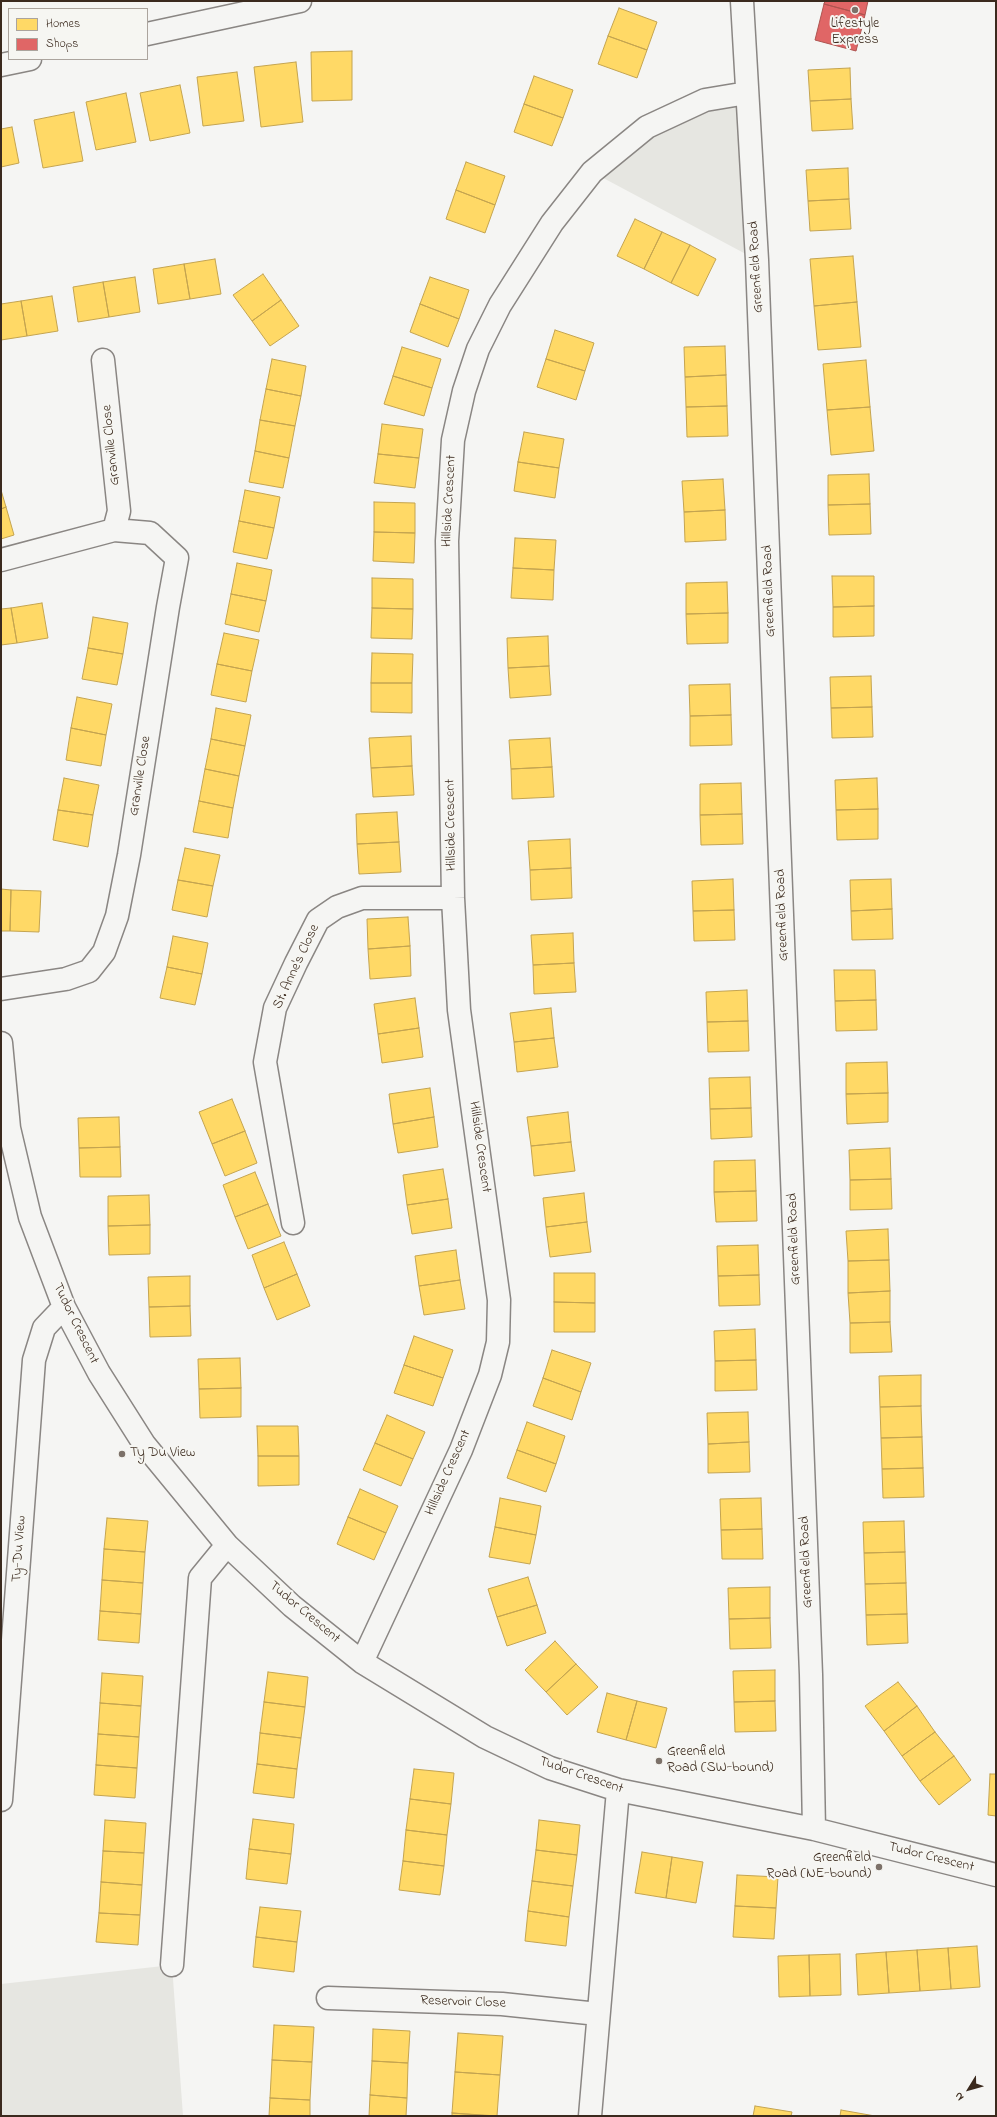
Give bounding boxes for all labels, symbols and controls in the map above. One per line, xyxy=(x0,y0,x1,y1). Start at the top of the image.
marker: Lifestyle Express xyxy=(850,5,860,15)
legend xyxy=(8,8,148,60)
text: Homes xyxy=(46,15,80,33)
place label: Lifestyle Express xyxy=(831,17,879,50)
text: Shops xyxy=(46,35,78,53)
street label: Greenfield Road xyxy=(746,221,768,313)
street label: Granville Close xyxy=(99,404,125,486)
street label: Hillside Crescent xyxy=(439,455,461,547)
street label: Greenfield Road xyxy=(760,545,780,637)
street label: Granville Close xyxy=(126,735,156,817)
street label: Hillside Crescent xyxy=(443,779,461,871)
street label: Greenfield Road xyxy=(773,869,793,961)
street label: St. Anne's Close xyxy=(270,922,324,1012)
street label: Hillside Crescent xyxy=(464,1100,494,1194)
street label: Greenfield Road xyxy=(785,1193,805,1285)
street label: Tudor Crescent xyxy=(48,1281,102,1367)
street label: Hillside Crescent xyxy=(423,1427,475,1519)
place label: Ty Du View xyxy=(130,1446,195,1462)
marker: Ty Du View xyxy=(117,1449,127,1459)
street label: Ty-Du View xyxy=(9,1515,31,1583)
street label: Greenfield Road xyxy=(797,1516,817,1608)
street label: Tudor Crescent xyxy=(265,1578,343,1648)
place label: Greenfield Road (SW-bound) xyxy=(667,1745,773,1778)
street label: Tudor Crescent xyxy=(537,1754,625,1798)
marker: Greenfield Road (SW-bound) xyxy=(654,1756,664,1766)
street label: Tudor Crescent xyxy=(886,1839,976,1877)
place label: Greenfield Road (NE-bound) xyxy=(766,1851,871,1884)
marker: Greenfield Road (NE-bound) xyxy=(874,1862,884,1872)
street label: Reservoir Close xyxy=(420,1993,506,2013)
north arrow xyxy=(949,2069,989,2109)
text: N xyxy=(951,2088,968,2104)

